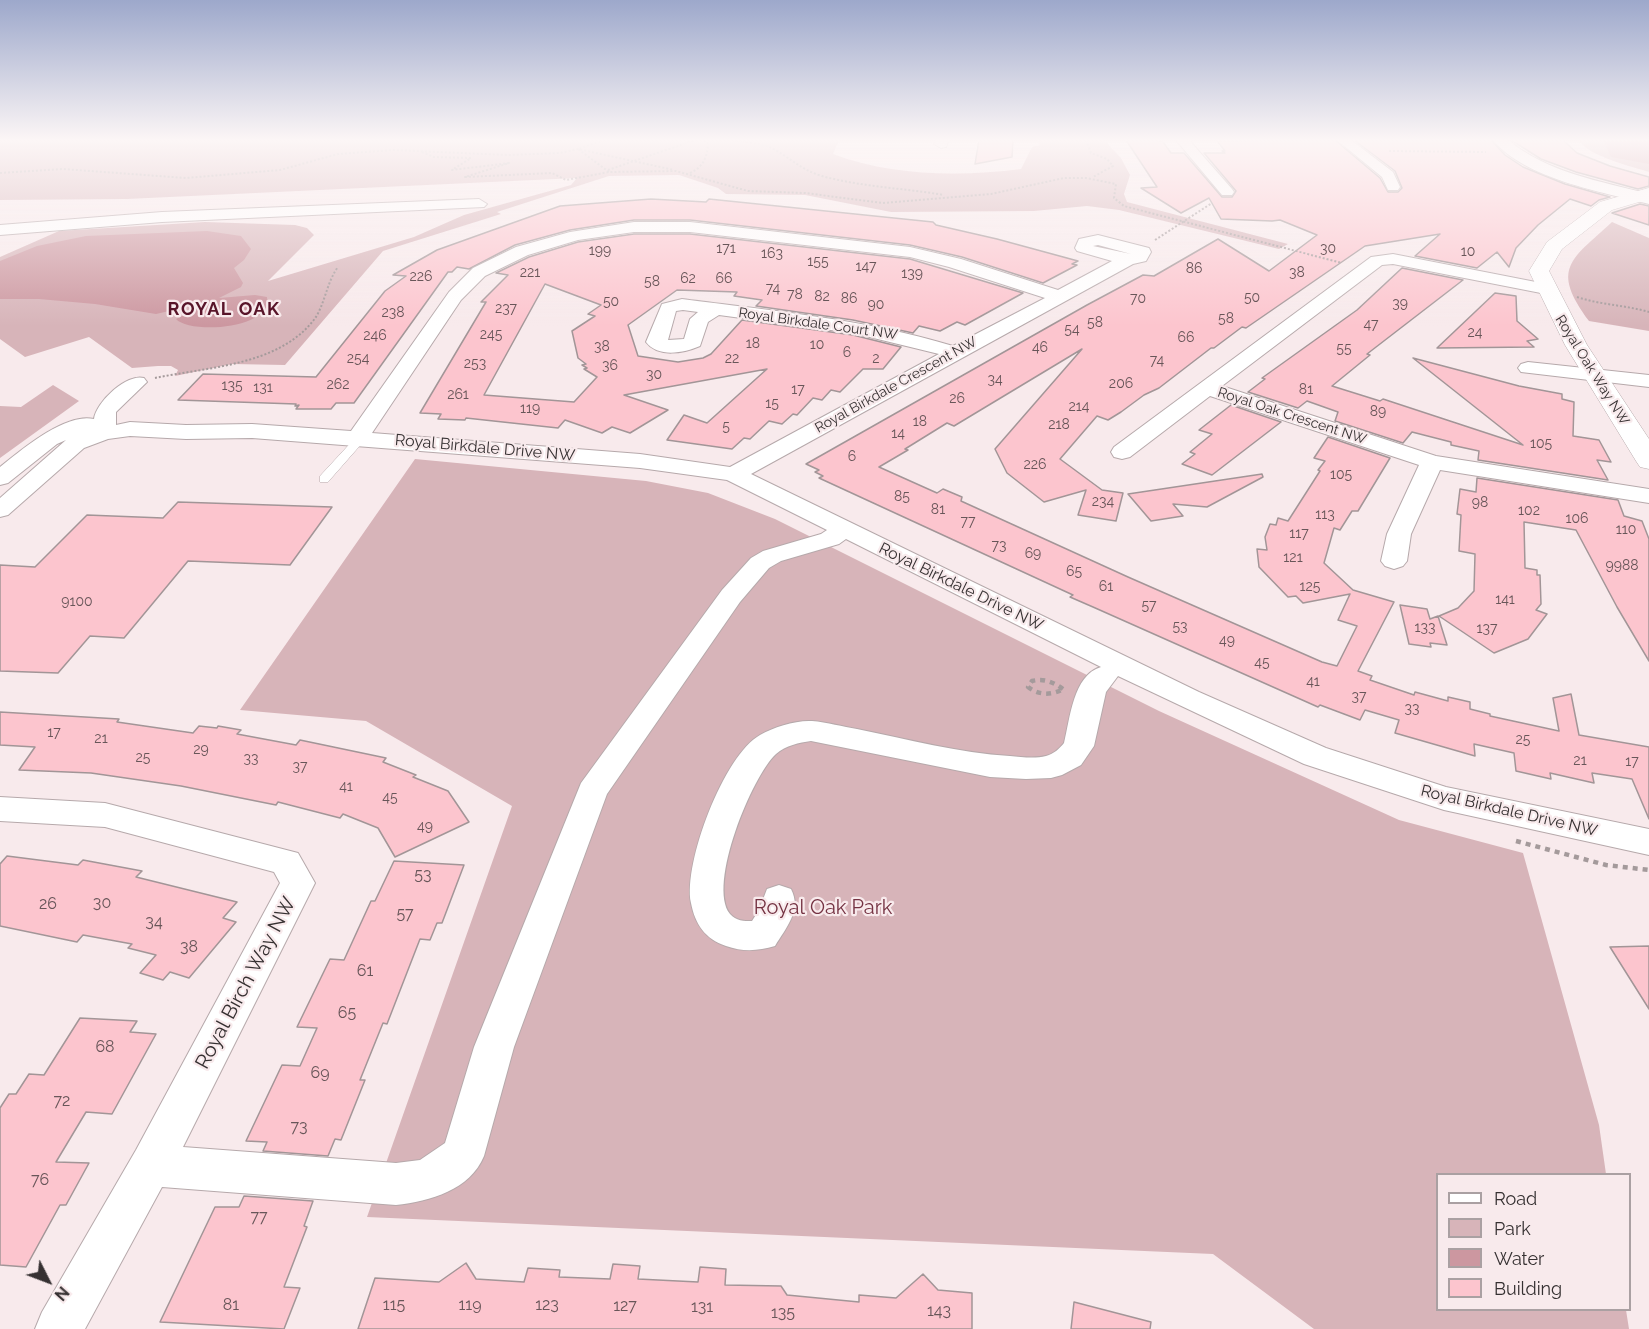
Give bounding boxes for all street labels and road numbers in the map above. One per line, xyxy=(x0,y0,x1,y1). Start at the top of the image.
street label: Royal Birkdale Court NW xyxy=(737,305,899,343)
street label: Royal Oak Way NW xyxy=(1551,312,1633,428)
street label: Royal Birkdale Crescent NW xyxy=(812,333,980,437)
street label: Royal Oak Crescent NW xyxy=(1216,384,1368,448)
street label: Royal Birkdale Drive NW xyxy=(394,431,576,465)
street label: Royal Birkdale Drive NW xyxy=(876,539,1046,635)
street label: Royal Birkdale Drive NW xyxy=(1419,781,1599,841)
street label: Royal Birch Way NW xyxy=(191,893,301,1073)

